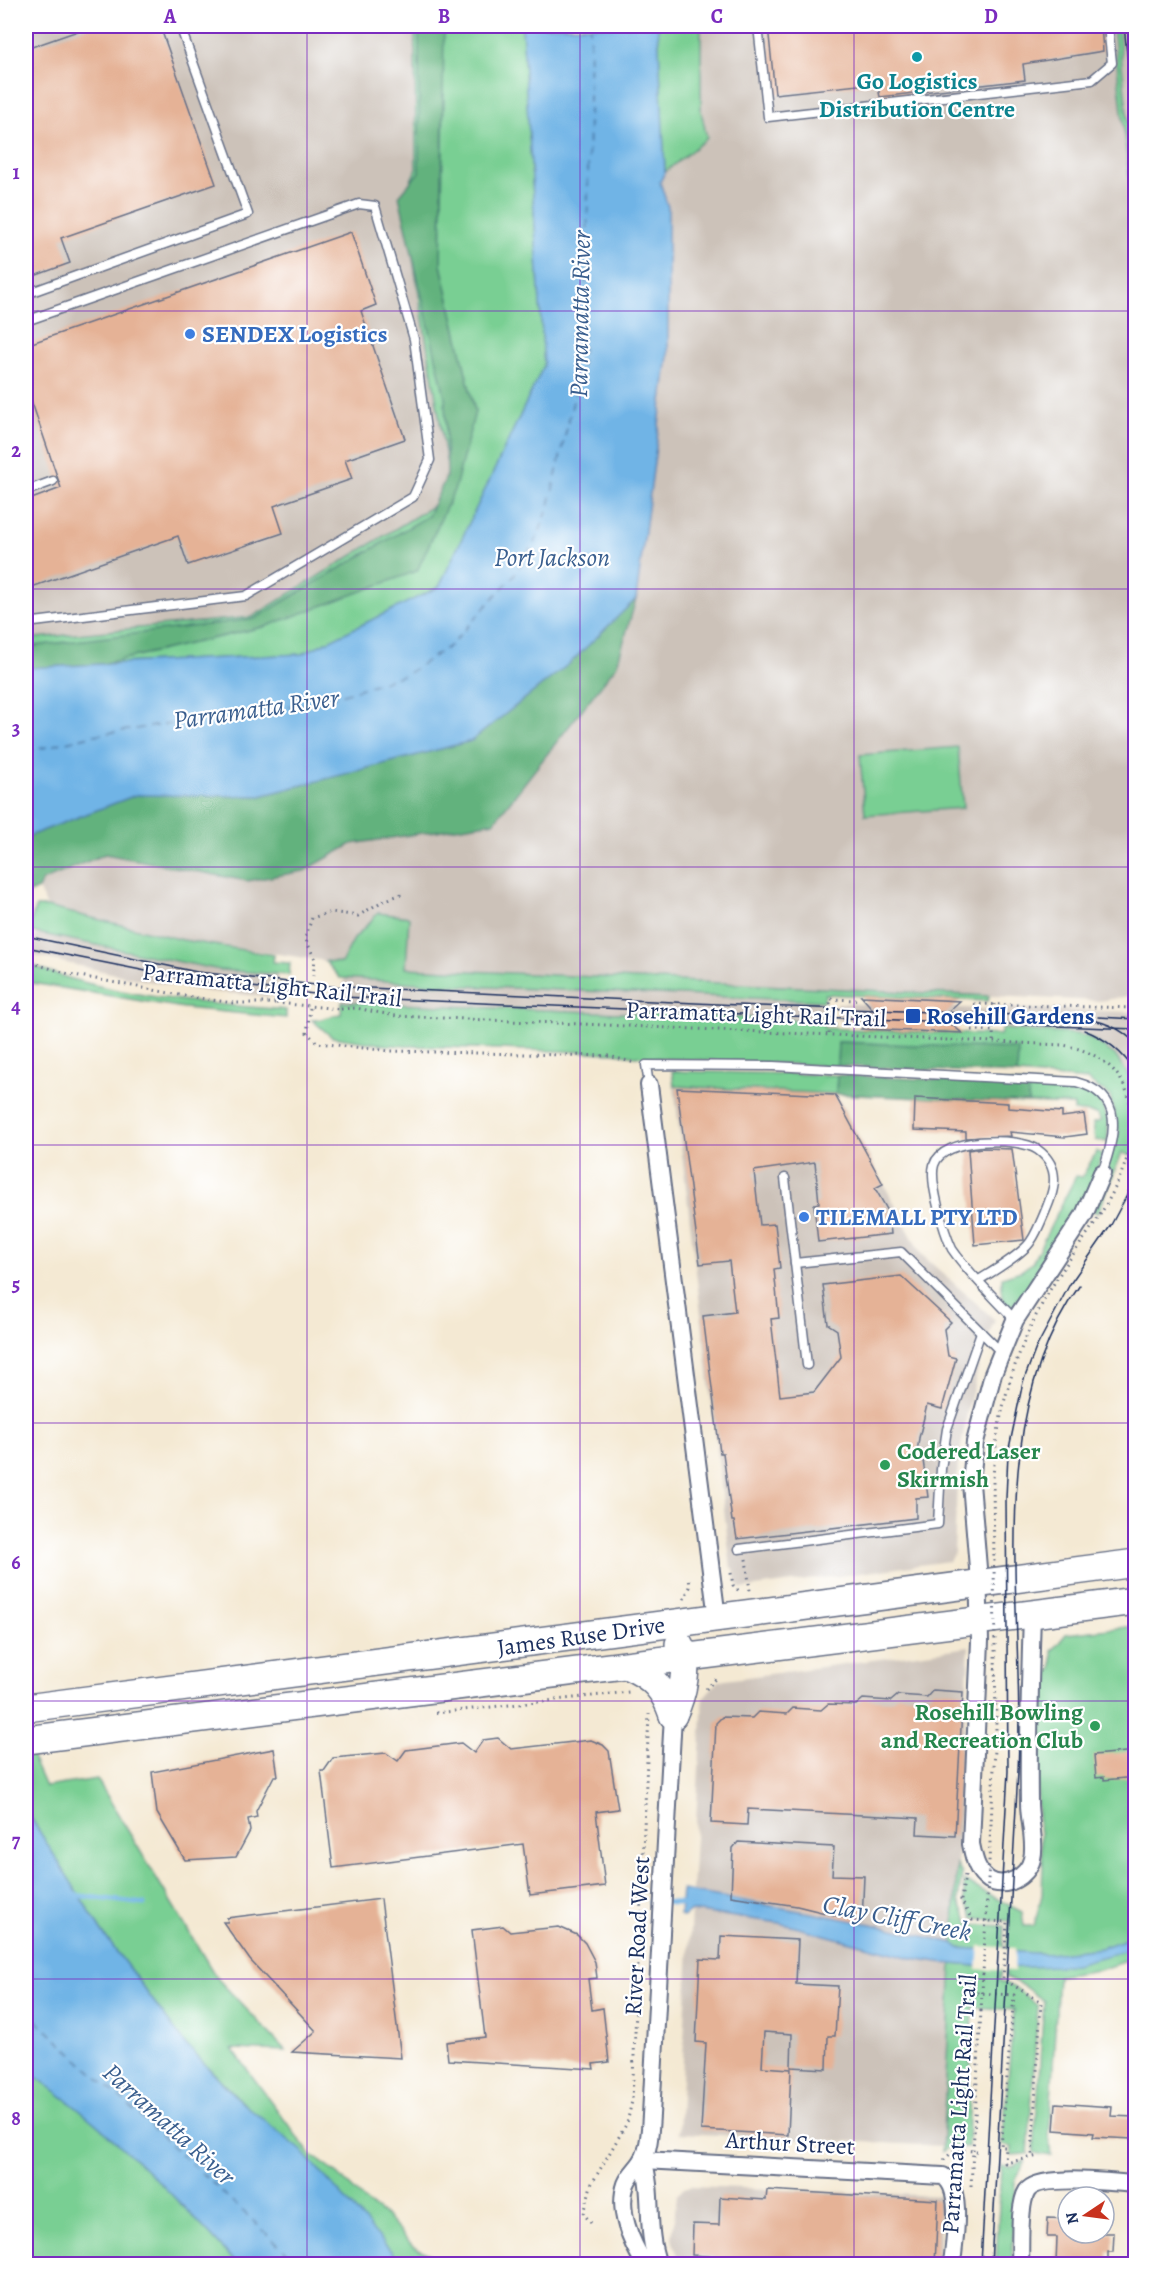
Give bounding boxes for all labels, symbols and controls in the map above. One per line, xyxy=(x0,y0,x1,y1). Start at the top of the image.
text: A xyxy=(163,3,177,30)
text: B xyxy=(438,3,450,30)
text: C xyxy=(711,3,723,30)
text: D xyxy=(984,3,998,30)
marker: Go Logistics Distribution Centre xyxy=(910,50,924,64)
place label: Go Logistics Distribution Centre xyxy=(819,65,1015,125)
text: 1 xyxy=(12,159,20,186)
water label: Parramatta River xyxy=(561,229,599,398)
place label: SENDEX Logistics xyxy=(202,318,387,350)
marker: SENDEX Logistics xyxy=(183,327,197,341)
text: 2 xyxy=(11,437,21,464)
water label: Port Jackson xyxy=(494,540,610,575)
water label: Parramatta River xyxy=(171,680,342,738)
text: 3 xyxy=(12,715,20,742)
street label: Parramatta Light Rail Trail xyxy=(141,955,403,1015)
text: 4 xyxy=(11,993,21,1020)
street label: Parramatta Light Rail Trail xyxy=(625,993,887,1035)
place label: Rosehill Gardens xyxy=(926,1000,1095,1032)
marker: Rosehill Gardens xyxy=(904,1007,922,1025)
place label: TILEMALL PTY LTD xyxy=(816,1201,1018,1233)
marker: TILEMALL PTY LTD xyxy=(797,1210,811,1224)
text: 5 xyxy=(12,1271,20,1298)
place label: Codered Laser Skirmish xyxy=(897,1435,1041,1495)
marker: Codered Laser Skirmish xyxy=(878,1458,892,1472)
text: 6 xyxy=(11,1549,21,1576)
street label: James Ruse Drive xyxy=(495,1608,667,1664)
place label: Rosehill Bowling and Recreation Club xyxy=(881,1696,1084,1756)
marker: Rosehill Bowling and Recreation Club xyxy=(1088,1719,1102,1733)
text: 7 xyxy=(12,1827,21,1854)
street label: River Road West xyxy=(617,1855,657,2017)
water label: Clay Cliff Creek xyxy=(820,1886,974,1950)
street label: Parramatta Light Rail Trail xyxy=(934,1973,984,2235)
water label: Parramatta River xyxy=(95,2055,244,2194)
text: 8 xyxy=(11,2105,21,2132)
street label: Arthur Street xyxy=(724,2124,856,2162)
north arrow xyxy=(1056,2185,1116,2245)
text: N xyxy=(1060,2210,1084,2226)

